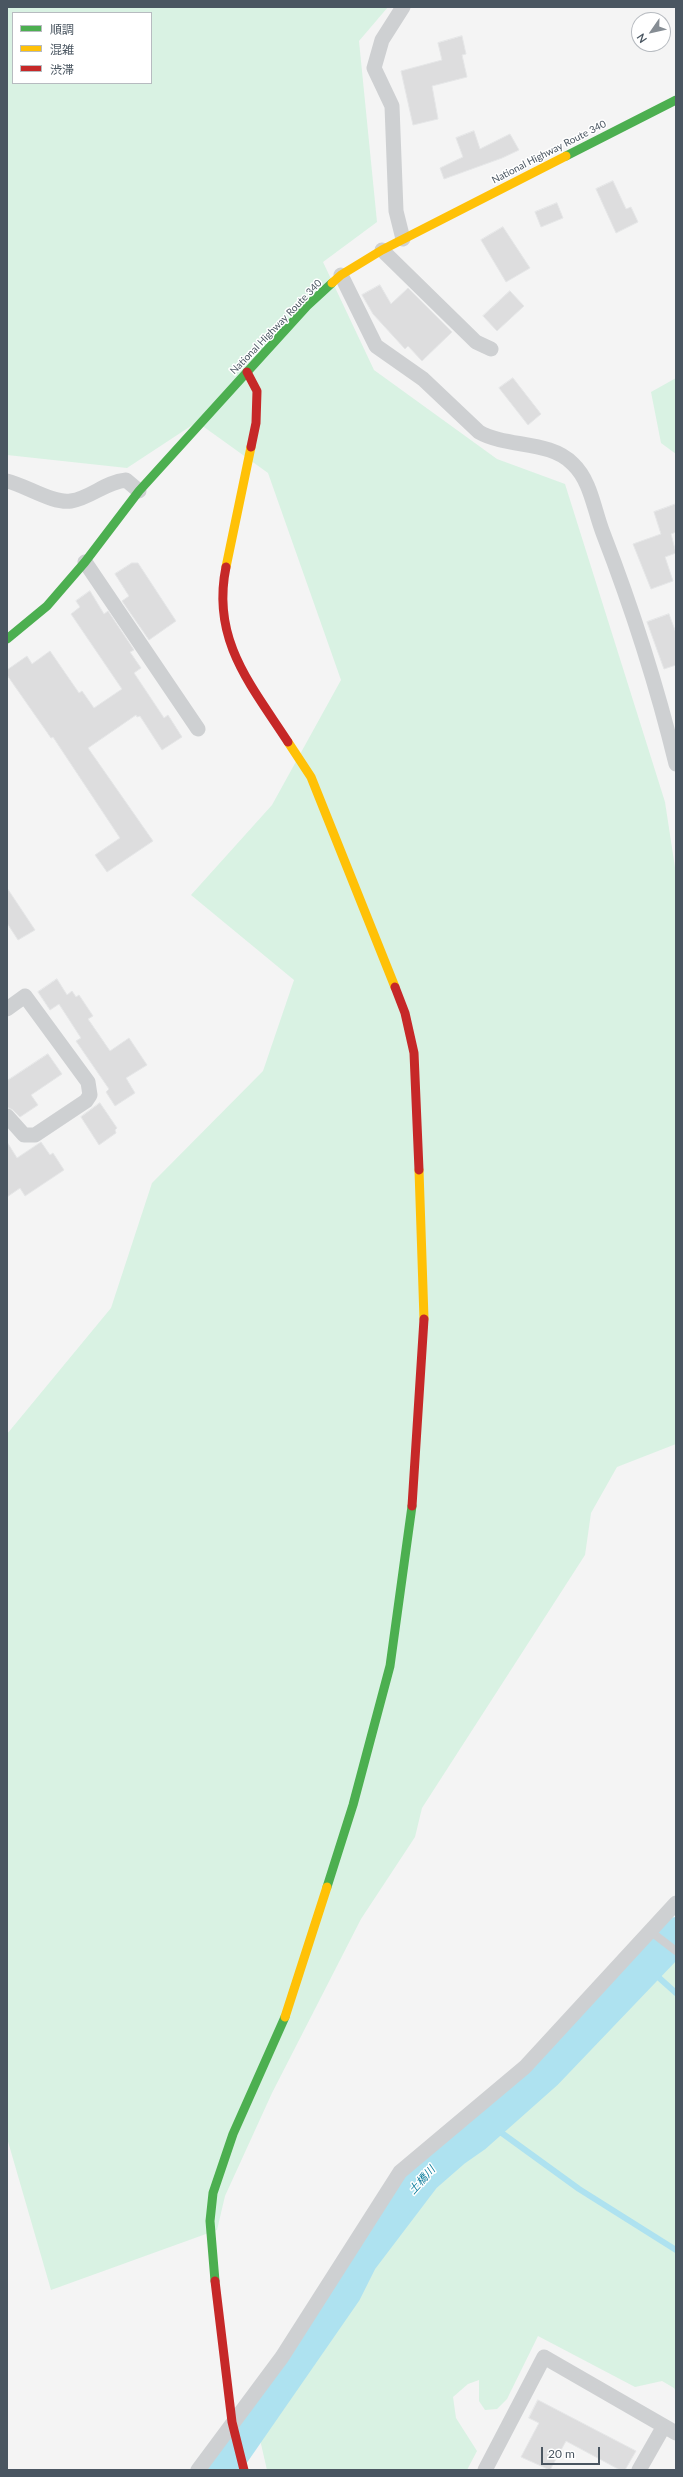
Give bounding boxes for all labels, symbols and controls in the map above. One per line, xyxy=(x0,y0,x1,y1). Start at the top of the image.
legend xyxy=(12,12,152,84)
north arrow xyxy=(631,12,671,52)
text: 順調 xyxy=(50,22,74,37)
text: N xyxy=(634,31,649,46)
text: 混雑 xyxy=(50,42,74,57)
text: 渋滞 xyxy=(50,62,74,77)
street label: National Highway Route 340 xyxy=(490,118,608,186)
street label: National Highway Route 340 xyxy=(228,277,324,377)
water label: 土橋川 xyxy=(406,2163,438,2197)
scale bar xyxy=(543,2439,602,2465)
text: 20 m xyxy=(548,2446,575,2461)

